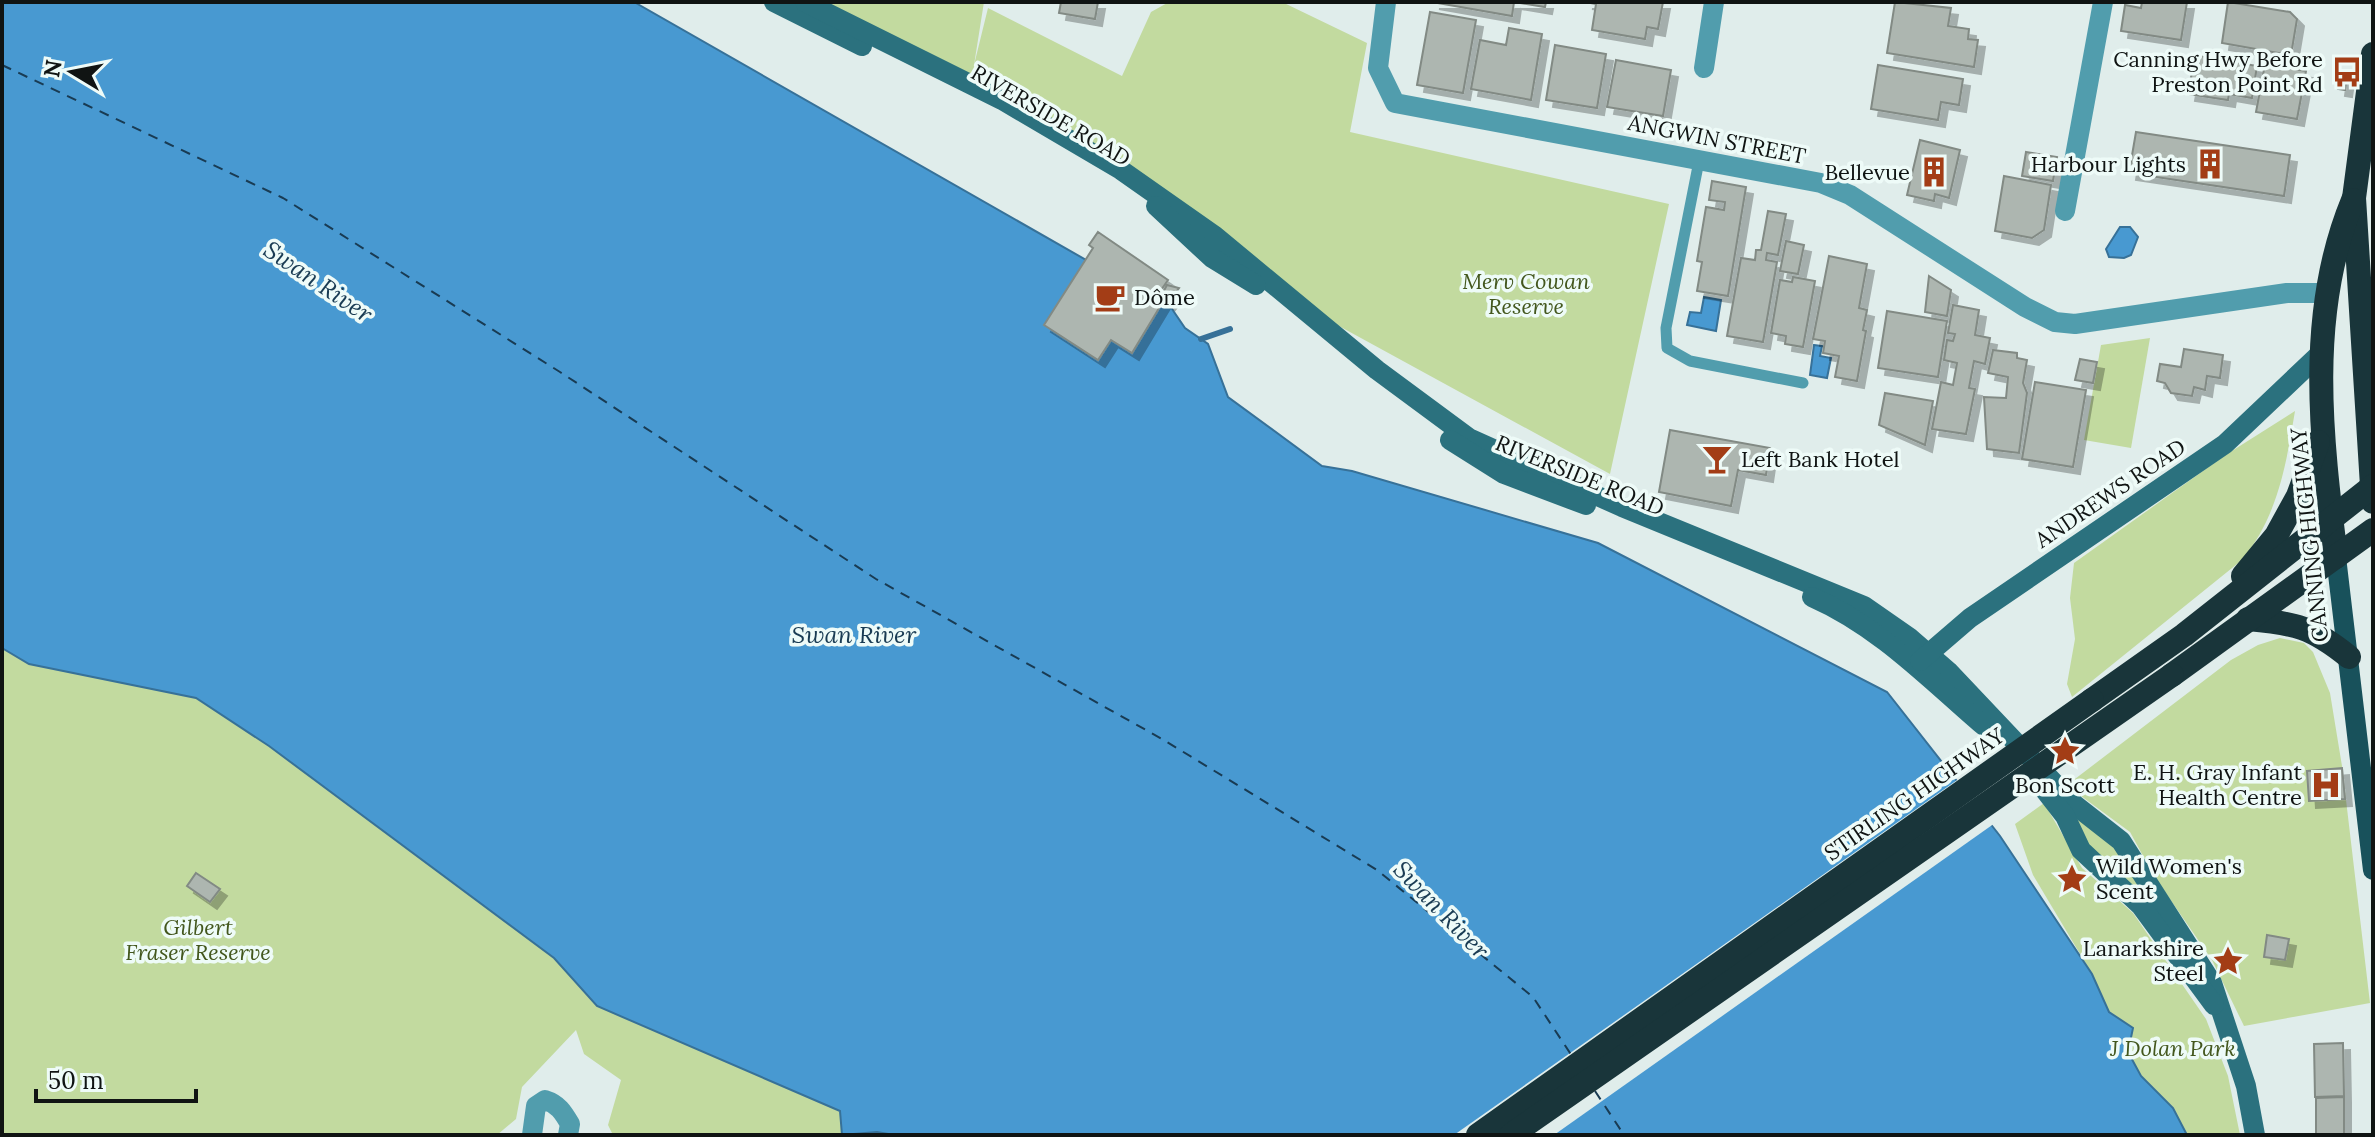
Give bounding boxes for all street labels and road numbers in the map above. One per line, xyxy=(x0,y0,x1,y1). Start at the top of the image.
street label: RIVERSIDE ROAD xyxy=(966,58,1136,172)
street label: ANGWIN STREET xyxy=(1625,108,1808,170)
street label: CANNING HIGHWAY xyxy=(2284,426,2334,643)
street label: RIVERSIDE ROAD xyxy=(1491,428,1669,522)
street label: ANDREWS ROAD xyxy=(2029,432,2191,554)
street label: STIRLING HIGHWAY xyxy=(1819,721,2010,867)

